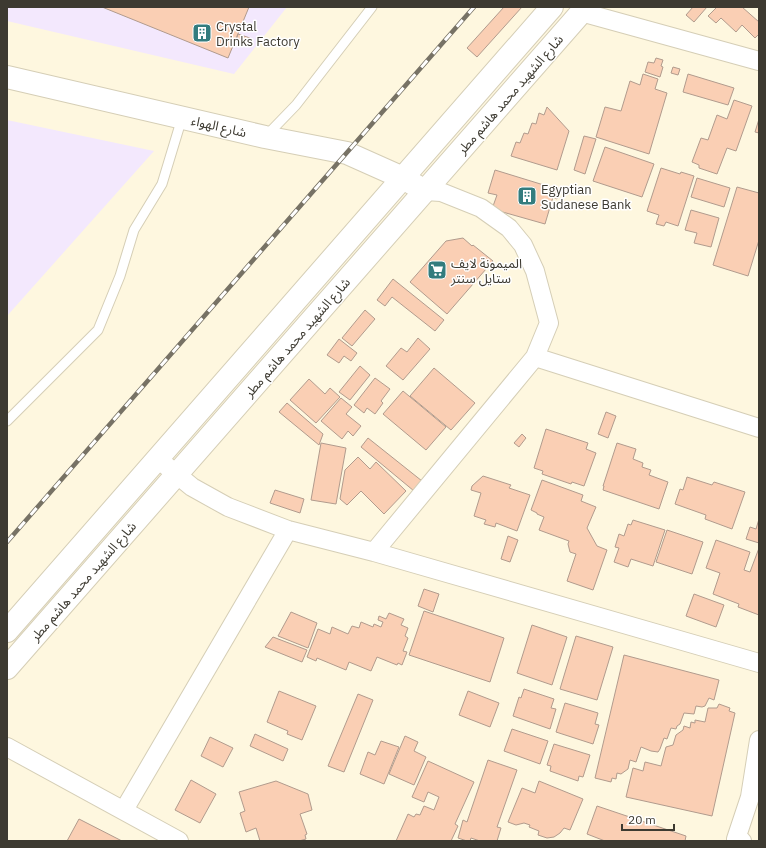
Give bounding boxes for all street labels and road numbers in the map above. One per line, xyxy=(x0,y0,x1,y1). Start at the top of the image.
street label: شارع الشهيد محمد هاشم مطر xyxy=(453,31,568,160)
street label: شارع الهواء xyxy=(189,112,248,143)
street label: شارع الشهيد محمد هاشم مطر xyxy=(240,274,355,403)
street label: شارع الشهيد محمد هاشم مطر xyxy=(26,518,141,647)

